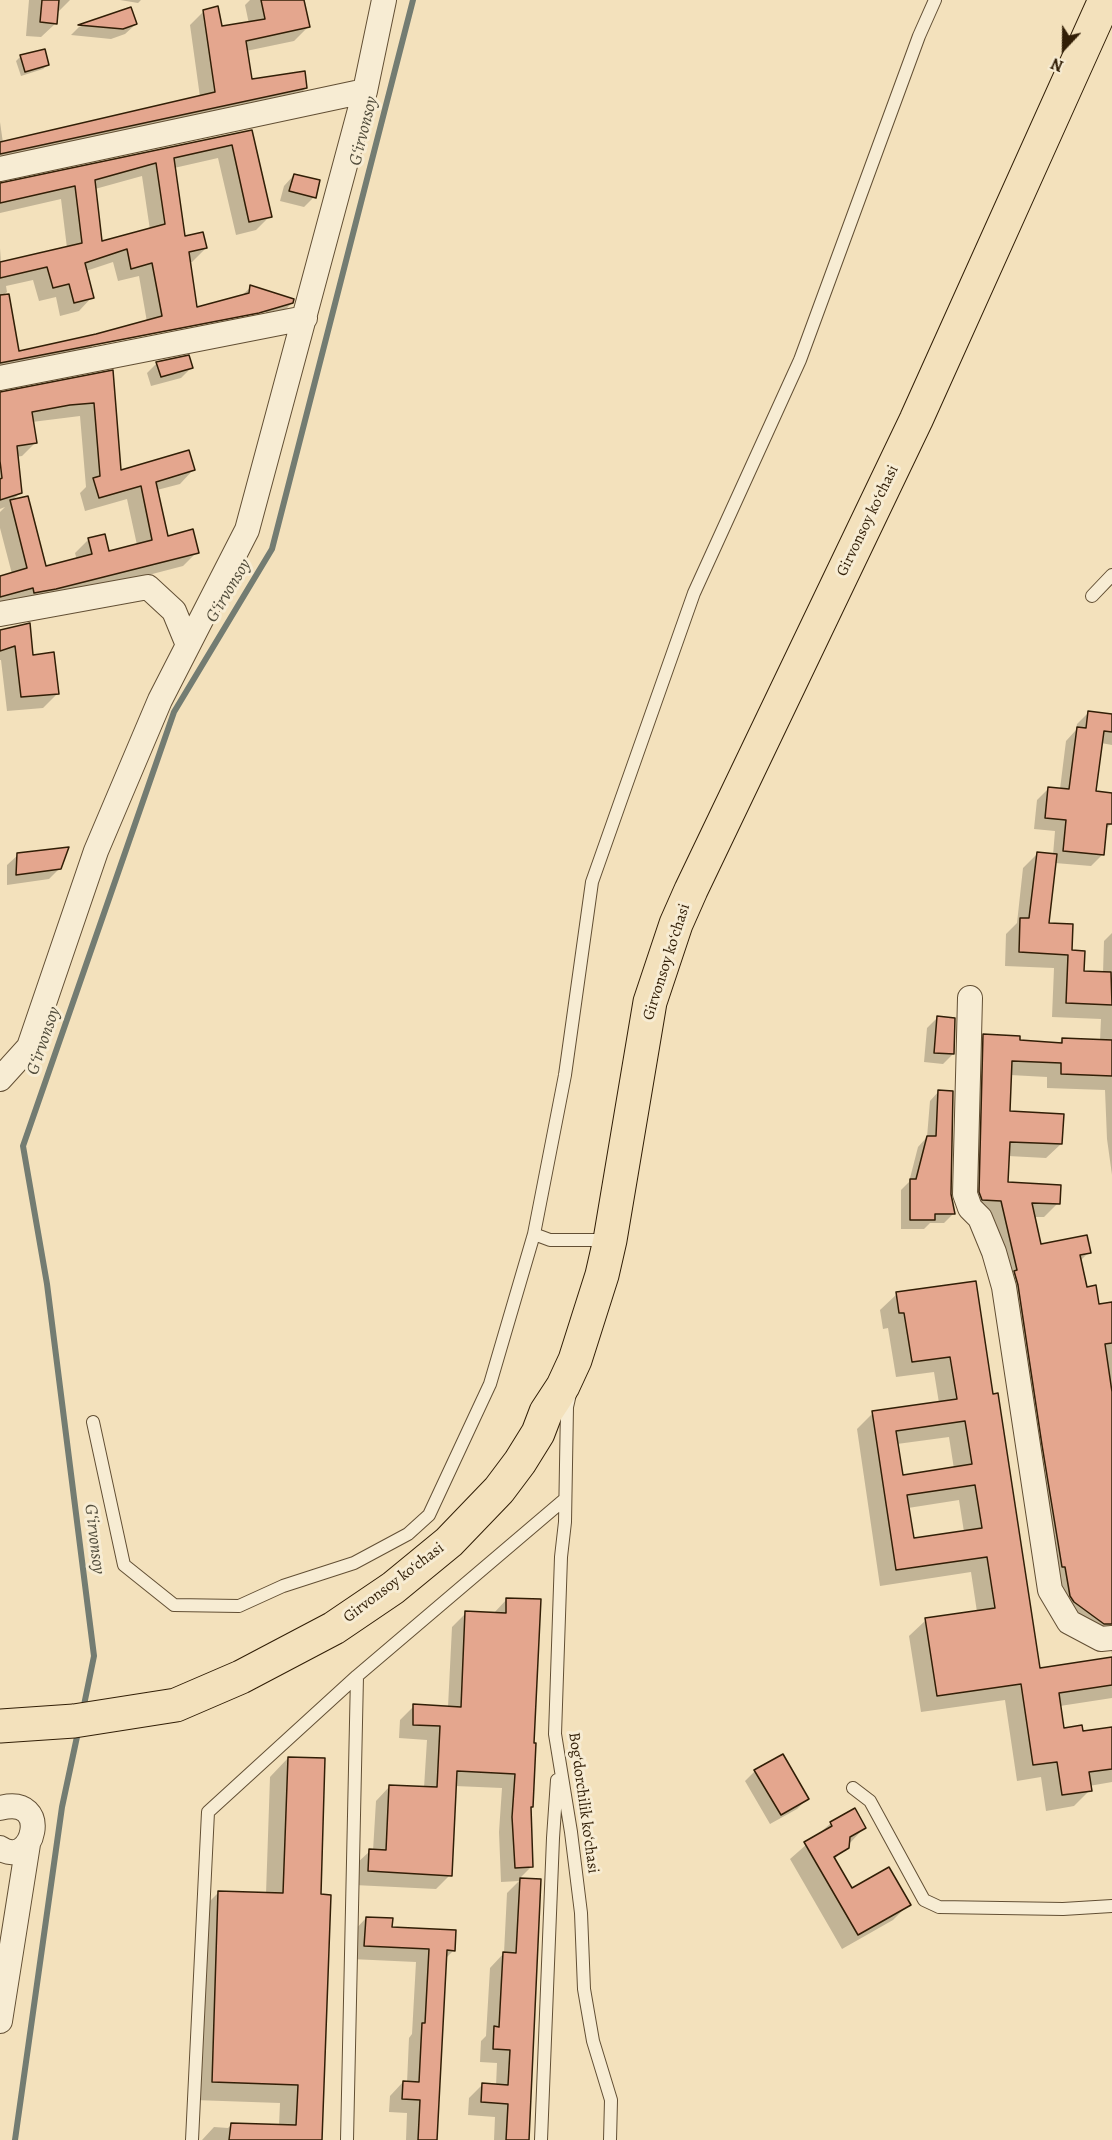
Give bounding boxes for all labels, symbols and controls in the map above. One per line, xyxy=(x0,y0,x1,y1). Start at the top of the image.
north arrow xyxy=(1034,18,1094,78)
text: N xyxy=(1048,52,1067,77)
water label: G‘irvonsoy xyxy=(345,94,383,168)
street label: Girvonsoy koʻchasi xyxy=(833,462,903,580)
water label: G‘irvonsoy xyxy=(202,555,256,627)
street label: Girvonsoy koʻchasi xyxy=(639,901,695,1023)
water label: G‘irvonsoy xyxy=(22,1004,66,1078)
water label: G‘irvonsoy xyxy=(79,1503,109,1575)
street label: Girvonsoy koʻchasi xyxy=(340,1539,448,1627)
street label: Bogʻdorchilik koʻchasi xyxy=(564,1731,602,1875)

